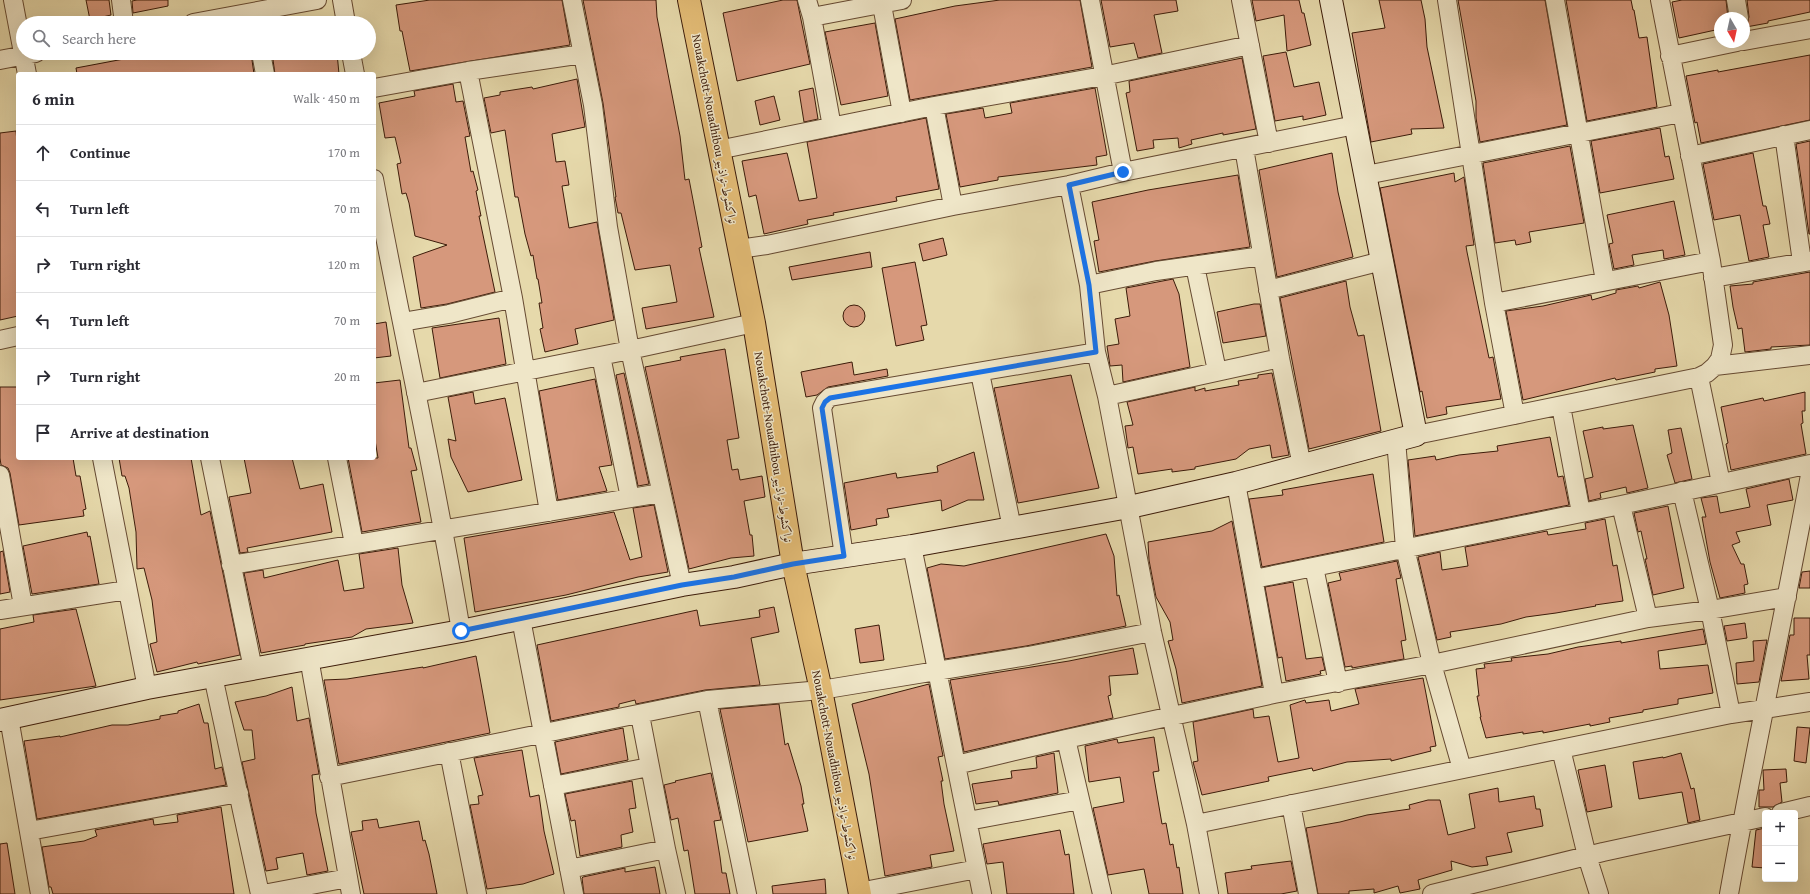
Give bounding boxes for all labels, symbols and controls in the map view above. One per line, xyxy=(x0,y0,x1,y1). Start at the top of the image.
north arrow xyxy=(1714,12,1750,48)
search box xyxy=(16,16,376,60)
icon: search xyxy=(30,27,52,49)
text: Search here xyxy=(62,28,136,49)
street label: Nouakchott-Nouadhibou نواكشوط-نواذيبو xyxy=(688,33,742,225)
text: 6 min xyxy=(32,86,74,111)
text: Walk · 450 m xyxy=(293,89,360,108)
icon: ahead xyxy=(32,142,54,164)
text: Continue xyxy=(70,142,131,163)
text: 170 m xyxy=(328,143,360,162)
route end xyxy=(1114,163,1132,181)
icon: left xyxy=(32,198,54,220)
text: Turn left xyxy=(70,198,129,219)
text: 70 m xyxy=(334,199,360,218)
icon: right xyxy=(32,254,54,276)
text: Turn right xyxy=(70,254,141,275)
text: 120 m xyxy=(328,255,360,274)
icon: left xyxy=(32,310,54,332)
text: Turn left xyxy=(70,310,129,331)
text: 70 m xyxy=(334,311,360,330)
street label: Nouakchott-Nouadhibou نواكشوط-نواذيبو xyxy=(751,351,797,543)
icon: right xyxy=(32,366,54,388)
text: Turn right xyxy=(70,366,141,387)
text: 20 m xyxy=(334,367,360,386)
icon: arrive xyxy=(32,422,54,444)
text: Arrive at destination xyxy=(70,422,209,443)
route start xyxy=(452,622,470,640)
street label: Nouakchott-Nouadhibou نواكشوط-نواذيبو xyxy=(808,669,862,861)
map controls xyxy=(1762,810,1798,882)
button: + xyxy=(1762,810,1798,846)
button: − xyxy=(1762,846,1798,882)

